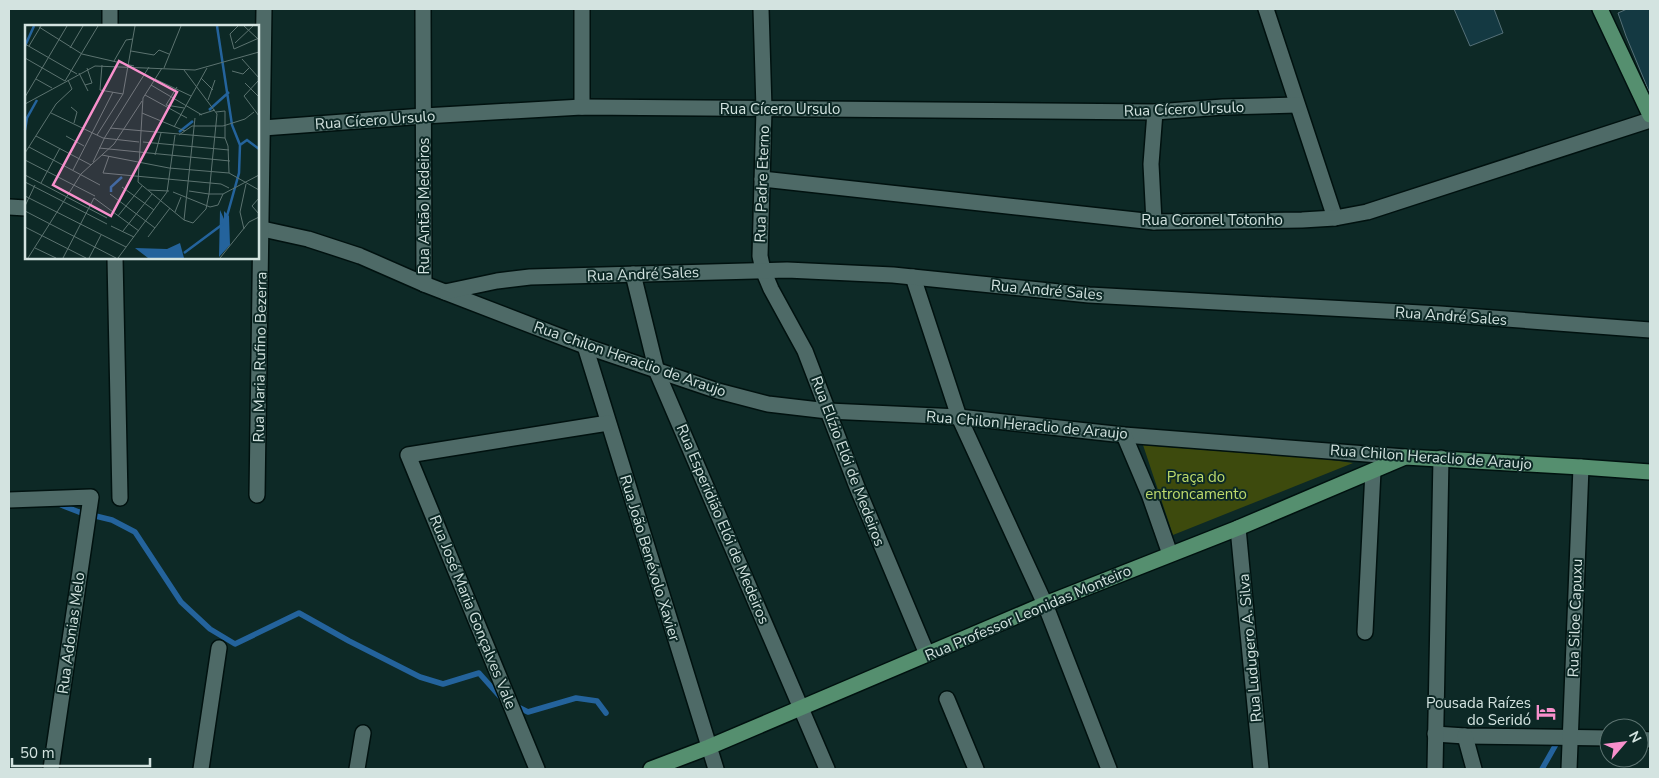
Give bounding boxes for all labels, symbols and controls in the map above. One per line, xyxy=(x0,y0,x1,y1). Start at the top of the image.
inset map xyxy=(25,25,259,259)
street label: Rua Cícero Ursulo xyxy=(1123,97,1245,121)
street label: Rua Cícero Ursulo xyxy=(720,99,840,119)
street label: Rua Cícero Ursulo xyxy=(314,106,436,134)
street label: Rua Padre Eterno xyxy=(750,125,774,243)
street label: Rua Antão Medeiros xyxy=(414,138,434,274)
street label: Rua Coronel Totonho xyxy=(1141,210,1283,230)
street label: Rua André Sales xyxy=(587,262,699,286)
street label: Rua Maria Rufino Bezerra xyxy=(249,271,271,443)
street label: Rua André Sales xyxy=(990,275,1104,305)
street label: Rua André Sales xyxy=(1394,302,1508,330)
street label: Rua Chilon Heraclio de Araujo xyxy=(531,317,729,401)
street label: Rua Elízio Elói de Medeiros xyxy=(806,373,890,549)
street label: Rua Chilon Heraclio de Araujo xyxy=(925,406,1129,444)
street label: Rua Esperidião Elói de Medeiros xyxy=(672,421,774,627)
street label: Rua Chilon Heraclio de Araujo xyxy=(1329,440,1533,474)
park label: Praça do entroncamento xyxy=(1145,467,1247,504)
street label: Rua João Benévolo Xavier xyxy=(615,472,685,644)
street label: Rua José Maria Gonçalves Vale xyxy=(425,512,521,712)
street label: Rua Siloe Capuxu xyxy=(1563,558,1587,678)
street label: Rua Professor Leonidas Monteiro xyxy=(922,560,1134,666)
street label: Rua Adonias Melo xyxy=(53,571,89,695)
street label: Rua Ludugero A. Silva xyxy=(1234,573,1266,723)
place label: Pousada Raízes do Seridó xyxy=(1426,693,1531,730)
hotel icon: Pousada Raízes do Seridó xyxy=(1535,701,1557,723)
north arrow xyxy=(1599,718,1649,768)
text: N xyxy=(1624,728,1646,746)
scale bar xyxy=(12,736,150,768)
text: 50 m xyxy=(20,743,55,763)

